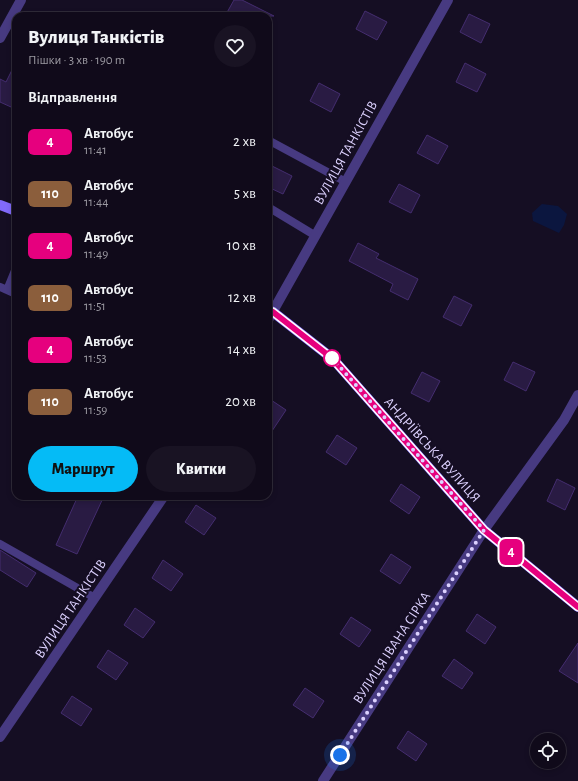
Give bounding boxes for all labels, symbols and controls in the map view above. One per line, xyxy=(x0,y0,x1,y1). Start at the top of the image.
button: heart xyxy=(214,25,256,67)
text: Вулиця Танкістів xyxy=(28,28,164,47)
text: Пішки · 3 хв · 190 m xyxy=(28,54,125,67)
text: Відправлення xyxy=(28,90,117,105)
street label: ВУЛИЦЯ ТАНКІСТІВ xyxy=(312,99,380,207)
text: Автобус xyxy=(84,126,134,141)
text: 2 хв xyxy=(233,134,256,149)
text: 4 xyxy=(46,135,54,149)
text: 11:41 xyxy=(84,144,107,157)
text: Автобус xyxy=(84,178,134,193)
text: 5 хв xyxy=(234,186,256,201)
text: 110 xyxy=(41,187,59,201)
text: 11:44 xyxy=(84,196,108,209)
text: Автобус xyxy=(84,230,134,245)
text: 10 хв xyxy=(227,238,256,253)
text: 4 xyxy=(46,239,54,253)
text: 11:49 xyxy=(84,248,108,261)
text: Автобус xyxy=(84,282,134,297)
text: 12 хв xyxy=(228,290,256,305)
text: 110 xyxy=(41,291,59,305)
text: 11:51 xyxy=(84,300,106,313)
text: Автобус xyxy=(84,334,134,349)
text: 14 хв xyxy=(228,342,256,357)
text: 4 xyxy=(46,343,54,357)
unlabelled marker xyxy=(323,349,341,367)
text: 11:53 xyxy=(84,352,107,365)
text: Автобус xyxy=(84,386,134,401)
street label: АНДРІЇВСЬКА ВУЛИЦЯ xyxy=(381,393,484,505)
text: 20 хв xyxy=(225,394,256,409)
text: 110 xyxy=(41,395,59,409)
text: 11:59 xyxy=(84,404,107,417)
button: Маршрут xyxy=(28,446,138,492)
button: Квитки xyxy=(146,446,256,492)
line badge: 4 xyxy=(498,539,524,565)
text: 4 xyxy=(507,545,515,559)
street label: ВУЛИЦЯ ТАНКІСТІВ xyxy=(33,557,109,661)
street label: ВУЛИЦЯ ІВАНА СІРКА xyxy=(351,590,433,706)
map controls xyxy=(530,733,566,769)
button: locate xyxy=(530,733,566,769)
your location xyxy=(330,745,350,765)

